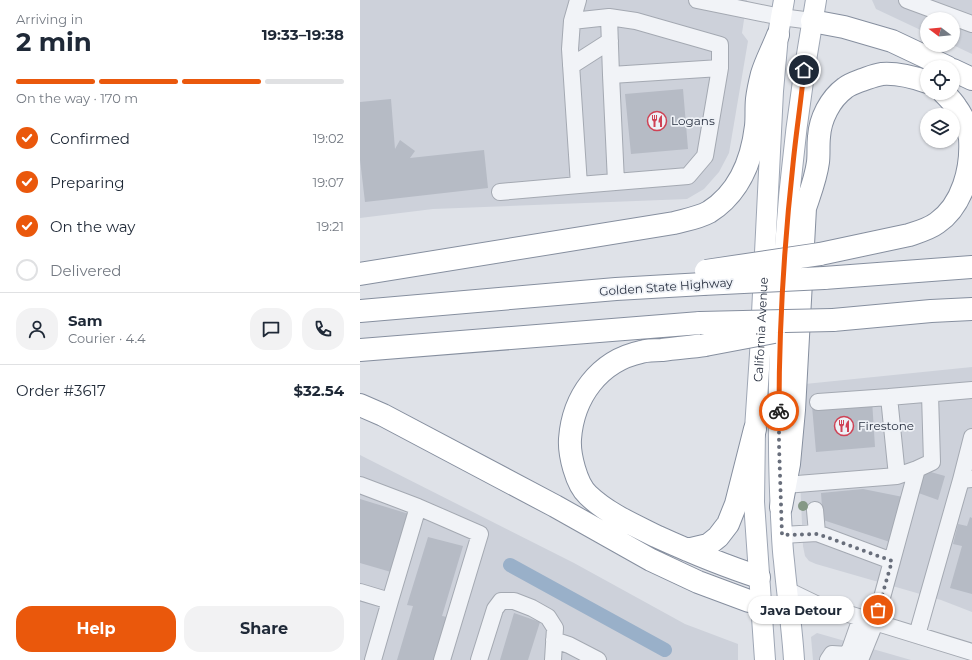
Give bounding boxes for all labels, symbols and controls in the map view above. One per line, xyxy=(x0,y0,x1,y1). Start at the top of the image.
text: Arriving in xyxy=(16,11,83,27)
north arrow xyxy=(920,12,960,52)
map controls xyxy=(920,12,960,148)
text: 19:33–19:38 xyxy=(262,25,344,44)
text: 2 min xyxy=(16,26,92,58)
pin xyxy=(787,53,821,87)
icon: home xyxy=(793,59,815,81)
button: locate xyxy=(920,60,960,100)
text: On the way · 170 m xyxy=(16,90,138,106)
button: layers xyxy=(920,108,960,148)
restaurant icon: Logans xyxy=(646,110,668,132)
place label: Logans xyxy=(671,113,715,128)
icon: check xyxy=(16,127,38,149)
text: Confirmed xyxy=(50,129,130,148)
text: 19:02 xyxy=(313,130,344,146)
icon: check xyxy=(16,171,38,193)
text: Preparing xyxy=(50,173,125,192)
text: 19:07 xyxy=(312,174,344,190)
icon: check xyxy=(16,215,38,237)
text: On the way xyxy=(50,217,135,236)
text: 19:21 xyxy=(317,218,344,234)
text: Delivered xyxy=(50,261,122,280)
street label: Golden State Highway xyxy=(599,274,734,299)
street label: California Avenue xyxy=(750,277,771,383)
button: person xyxy=(16,308,58,350)
button: chat xyxy=(250,308,292,350)
button: phone xyxy=(302,308,344,350)
text: Sam xyxy=(68,311,103,330)
text: Courier · 4.4 xyxy=(68,330,146,346)
text: Order #3617 xyxy=(16,381,106,400)
text: $32.54 xyxy=(293,381,344,400)
courier xyxy=(759,391,799,431)
icon: bike xyxy=(768,400,790,422)
restaurant icon: Firestone xyxy=(833,415,855,437)
place label: Firestone xyxy=(858,418,914,433)
pin xyxy=(861,593,895,627)
callout: Java Detour xyxy=(748,596,854,624)
icon: bag xyxy=(867,599,889,621)
text: Java Detour xyxy=(760,602,842,618)
button: Help xyxy=(16,606,176,652)
button: Share xyxy=(184,606,344,652)

